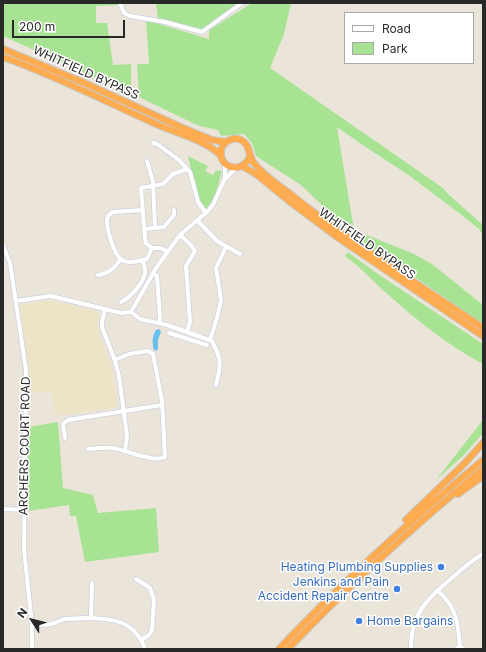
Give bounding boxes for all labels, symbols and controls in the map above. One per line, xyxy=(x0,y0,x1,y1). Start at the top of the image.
scale bar xyxy=(14,12,127,38)
legend xyxy=(344,12,474,64)
text: 200 m xyxy=(19,19,55,34)
text: Road xyxy=(382,21,411,36)
text: Park xyxy=(382,41,408,56)
street label: WHITFIELD BYPASS xyxy=(31,43,141,103)
street label: WHITFIELD BYPASS xyxy=(316,205,418,283)
street label: ARCHERS COURT ROAD xyxy=(17,376,33,516)
place label: Heating Plumbing Supplies xyxy=(281,560,433,574)
marker: Heating Plumbing Supplies xyxy=(436,562,446,572)
place label: Jenkins and Pain Accident Repair Centre xyxy=(258,575,389,603)
marker: Jenkins and Pain Accident Repair Centre xyxy=(392,584,402,594)
north arrow xyxy=(12,600,52,640)
text: N xyxy=(14,605,30,620)
place label: Home Bargains xyxy=(367,614,453,628)
marker: Home Bargains xyxy=(354,616,364,626)

